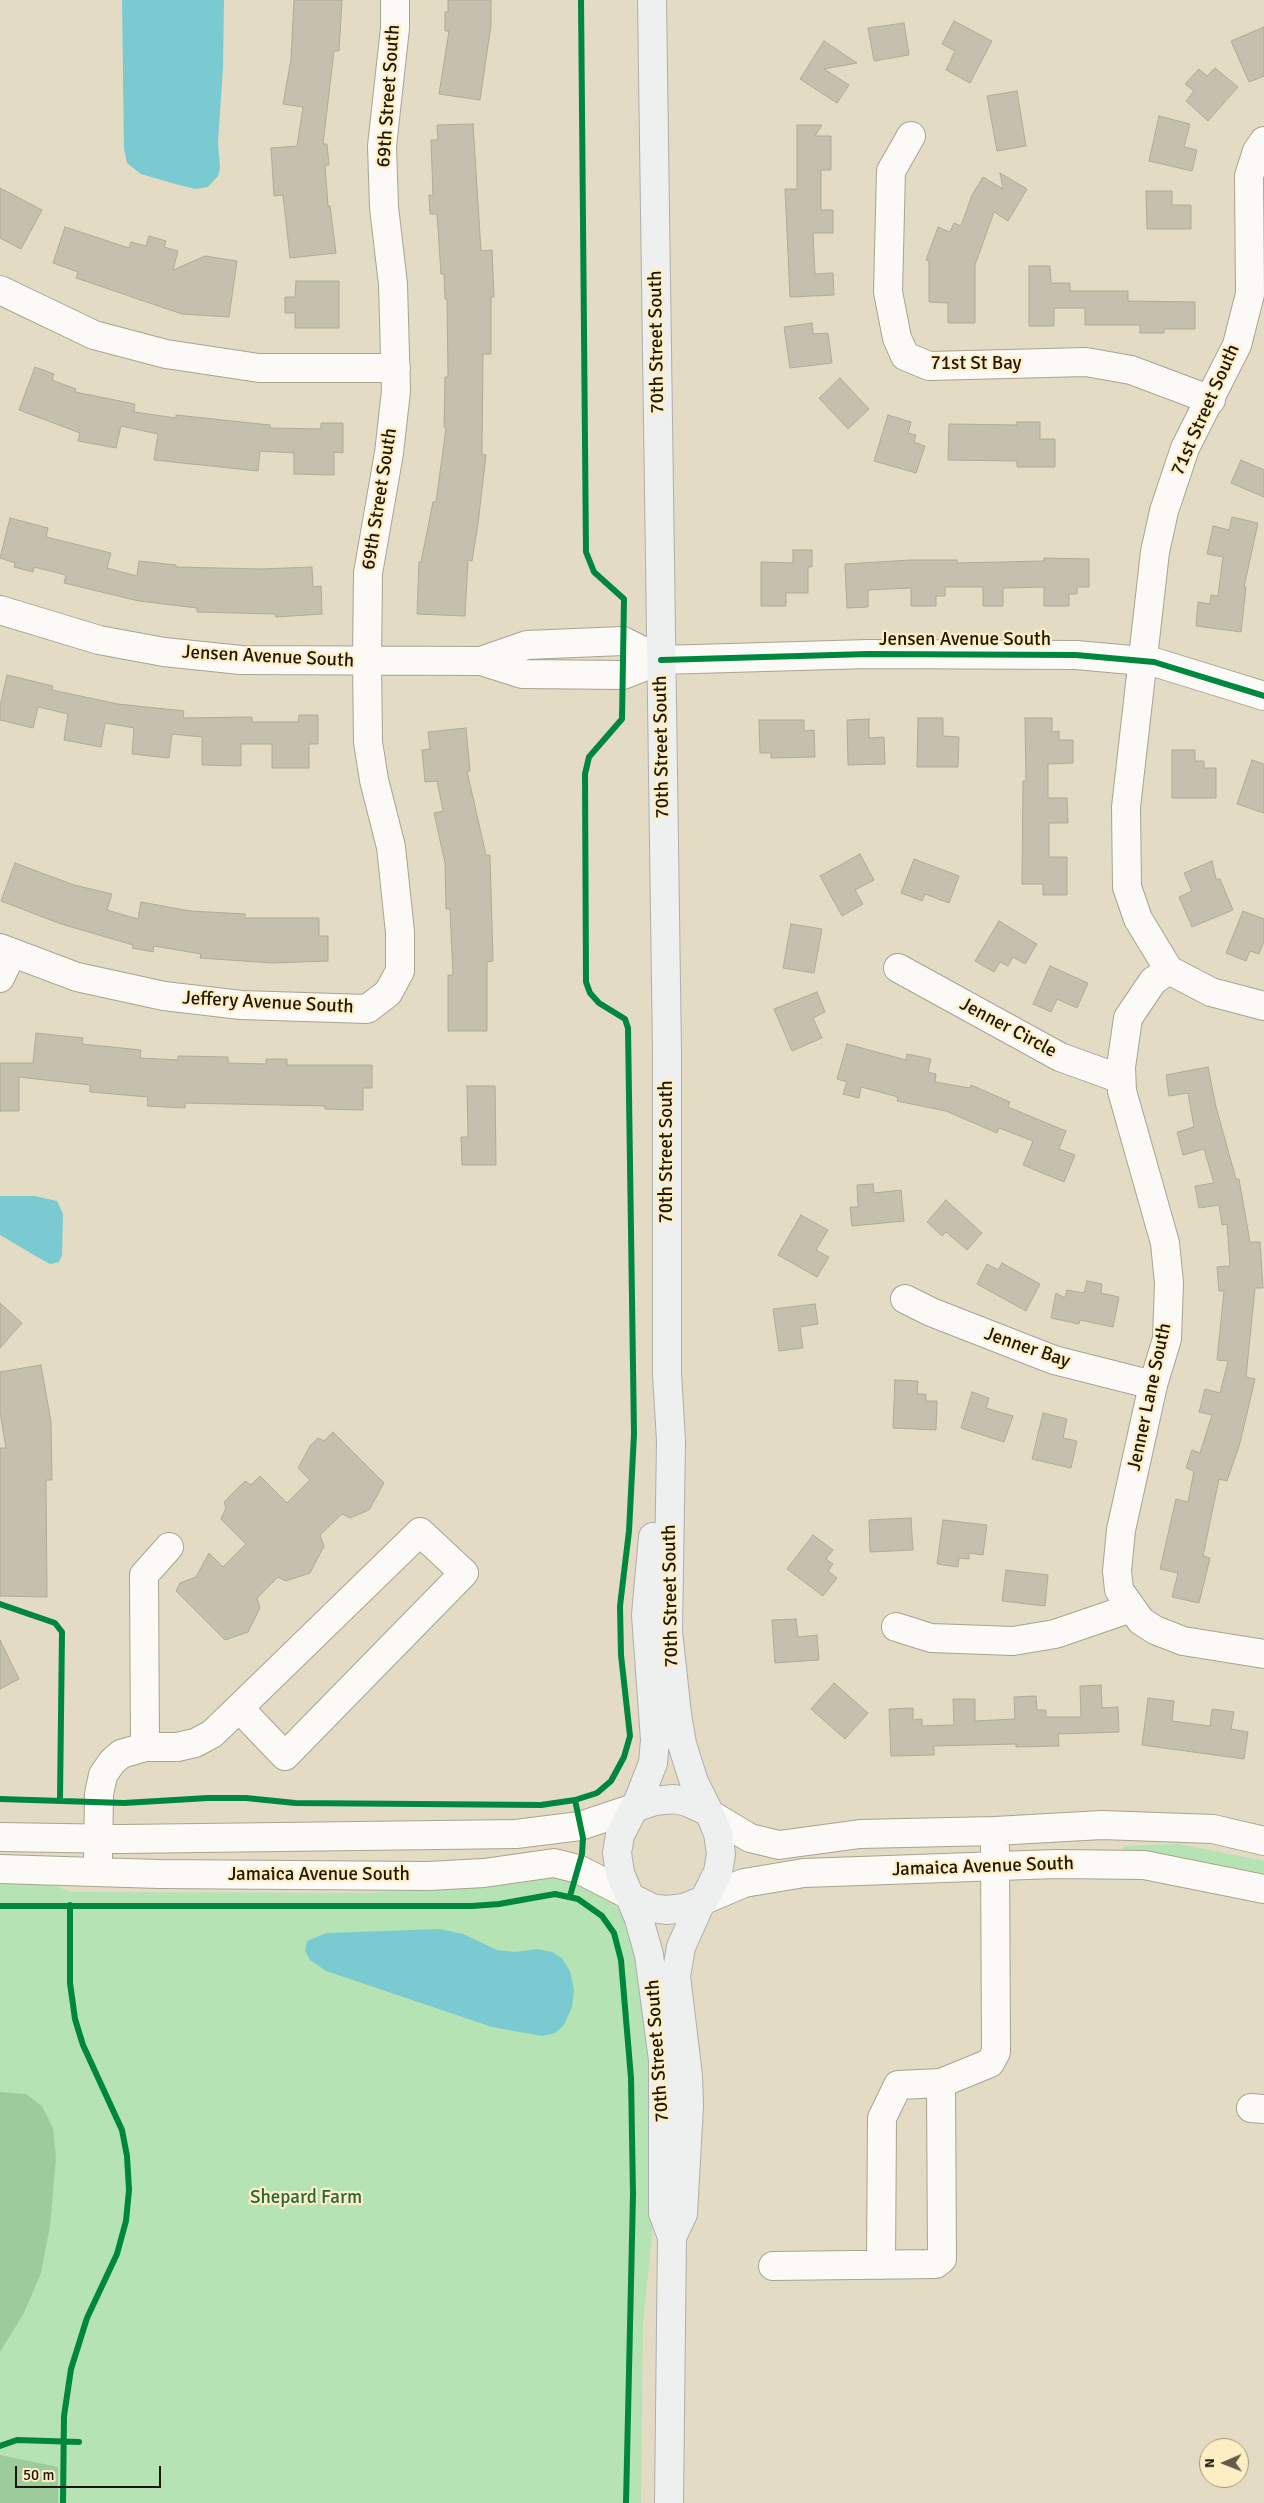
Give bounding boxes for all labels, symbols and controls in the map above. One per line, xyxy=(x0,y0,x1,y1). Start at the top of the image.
street label: 69th Street South xyxy=(373,24,405,168)
street label: 70th Street South xyxy=(644,270,670,414)
street label: 71st Street South xyxy=(1167,341,1245,479)
street label: 71st St Bay xyxy=(931,353,1021,375)
street label: 69th Street South xyxy=(358,426,402,572)
street label: Jensen Avenue South xyxy=(879,629,1051,651)
street label: Jensen Avenue South xyxy=(181,641,355,673)
street label: 70th Street South xyxy=(649,675,675,819)
street label: Jeffery Avenue South xyxy=(182,987,354,1019)
street label: Jenner Circle xyxy=(956,993,1060,1063)
street label: 70th Street South xyxy=(656,1080,678,1224)
street label: Jenner Lane South xyxy=(1123,1321,1177,1473)
street label: Jenner Bay xyxy=(981,1323,1073,1373)
street label: 70th Street South xyxy=(658,1524,684,1668)
street label: Jamaica Avenue South xyxy=(892,1852,1074,1882)
street label: Jamaica Avenue South xyxy=(228,1864,410,1886)
street label: 70th Street South xyxy=(642,1979,674,2123)
park label: Shepard Farm xyxy=(250,2187,362,2209)
north arrow xyxy=(1199,2438,1249,2488)
scale bar xyxy=(18,2456,164,2488)
text: N xyxy=(1201,2458,1218,2468)
text: 50 m xyxy=(23,2466,54,2484)

